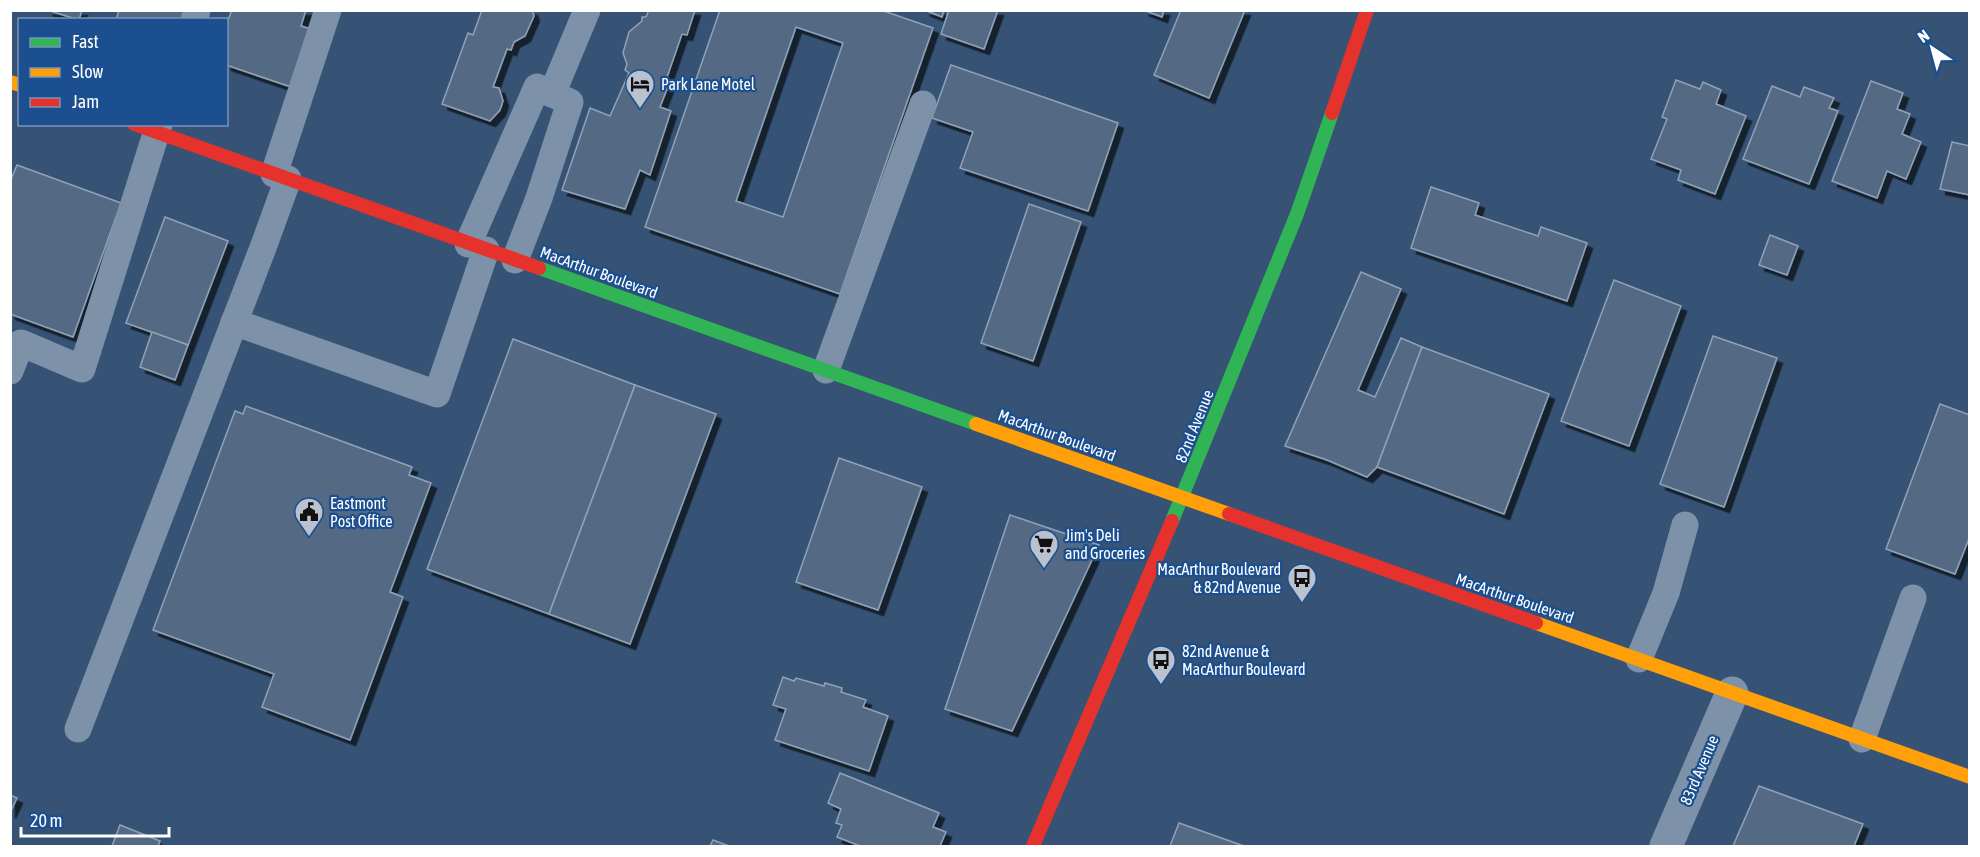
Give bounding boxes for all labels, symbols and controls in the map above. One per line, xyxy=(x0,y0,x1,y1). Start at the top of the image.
legend xyxy=(18,18,228,126)
north arrow xyxy=(1902,18,1962,78)
text: N xyxy=(1914,26,1932,46)
text: Fast xyxy=(72,31,99,52)
text: Slow xyxy=(72,61,103,82)
hotel icon: Park Lane Motel xyxy=(624,68,656,110)
place label: Park Lane Motel xyxy=(661,75,756,93)
text: Jam xyxy=(72,91,99,112)
street label: MacArthur Boulevard xyxy=(538,242,660,302)
street label: 82nd Avenue xyxy=(1171,387,1217,465)
street label: MacArthur Boulevard xyxy=(996,405,1118,465)
place label: Eastmont Post Office xyxy=(330,494,393,530)
public building icon: Eastmont Post Office xyxy=(293,496,325,538)
place label: Jim's Deli and Groceries xyxy=(1065,526,1146,562)
supermarket icon: Jim's Deli and Groceries xyxy=(1028,528,1060,570)
place label: MacArthur Boulevard & 82nd Avenue xyxy=(1157,560,1281,596)
bus stop icon: MacArthur Boulevard & 82nd Avenue xyxy=(1286,562,1318,604)
street label: MacArthur Boulevard xyxy=(1454,569,1576,627)
place label: 82nd Avenue & MacArthur Boulevard xyxy=(1182,642,1306,678)
bus stop icon: 82nd Avenue & MacArthur Boulevard xyxy=(1145,644,1177,686)
street label: 83rd Avenue xyxy=(1676,733,1722,807)
scale bar xyxy=(21,800,170,838)
text: 20 m xyxy=(30,810,62,831)

